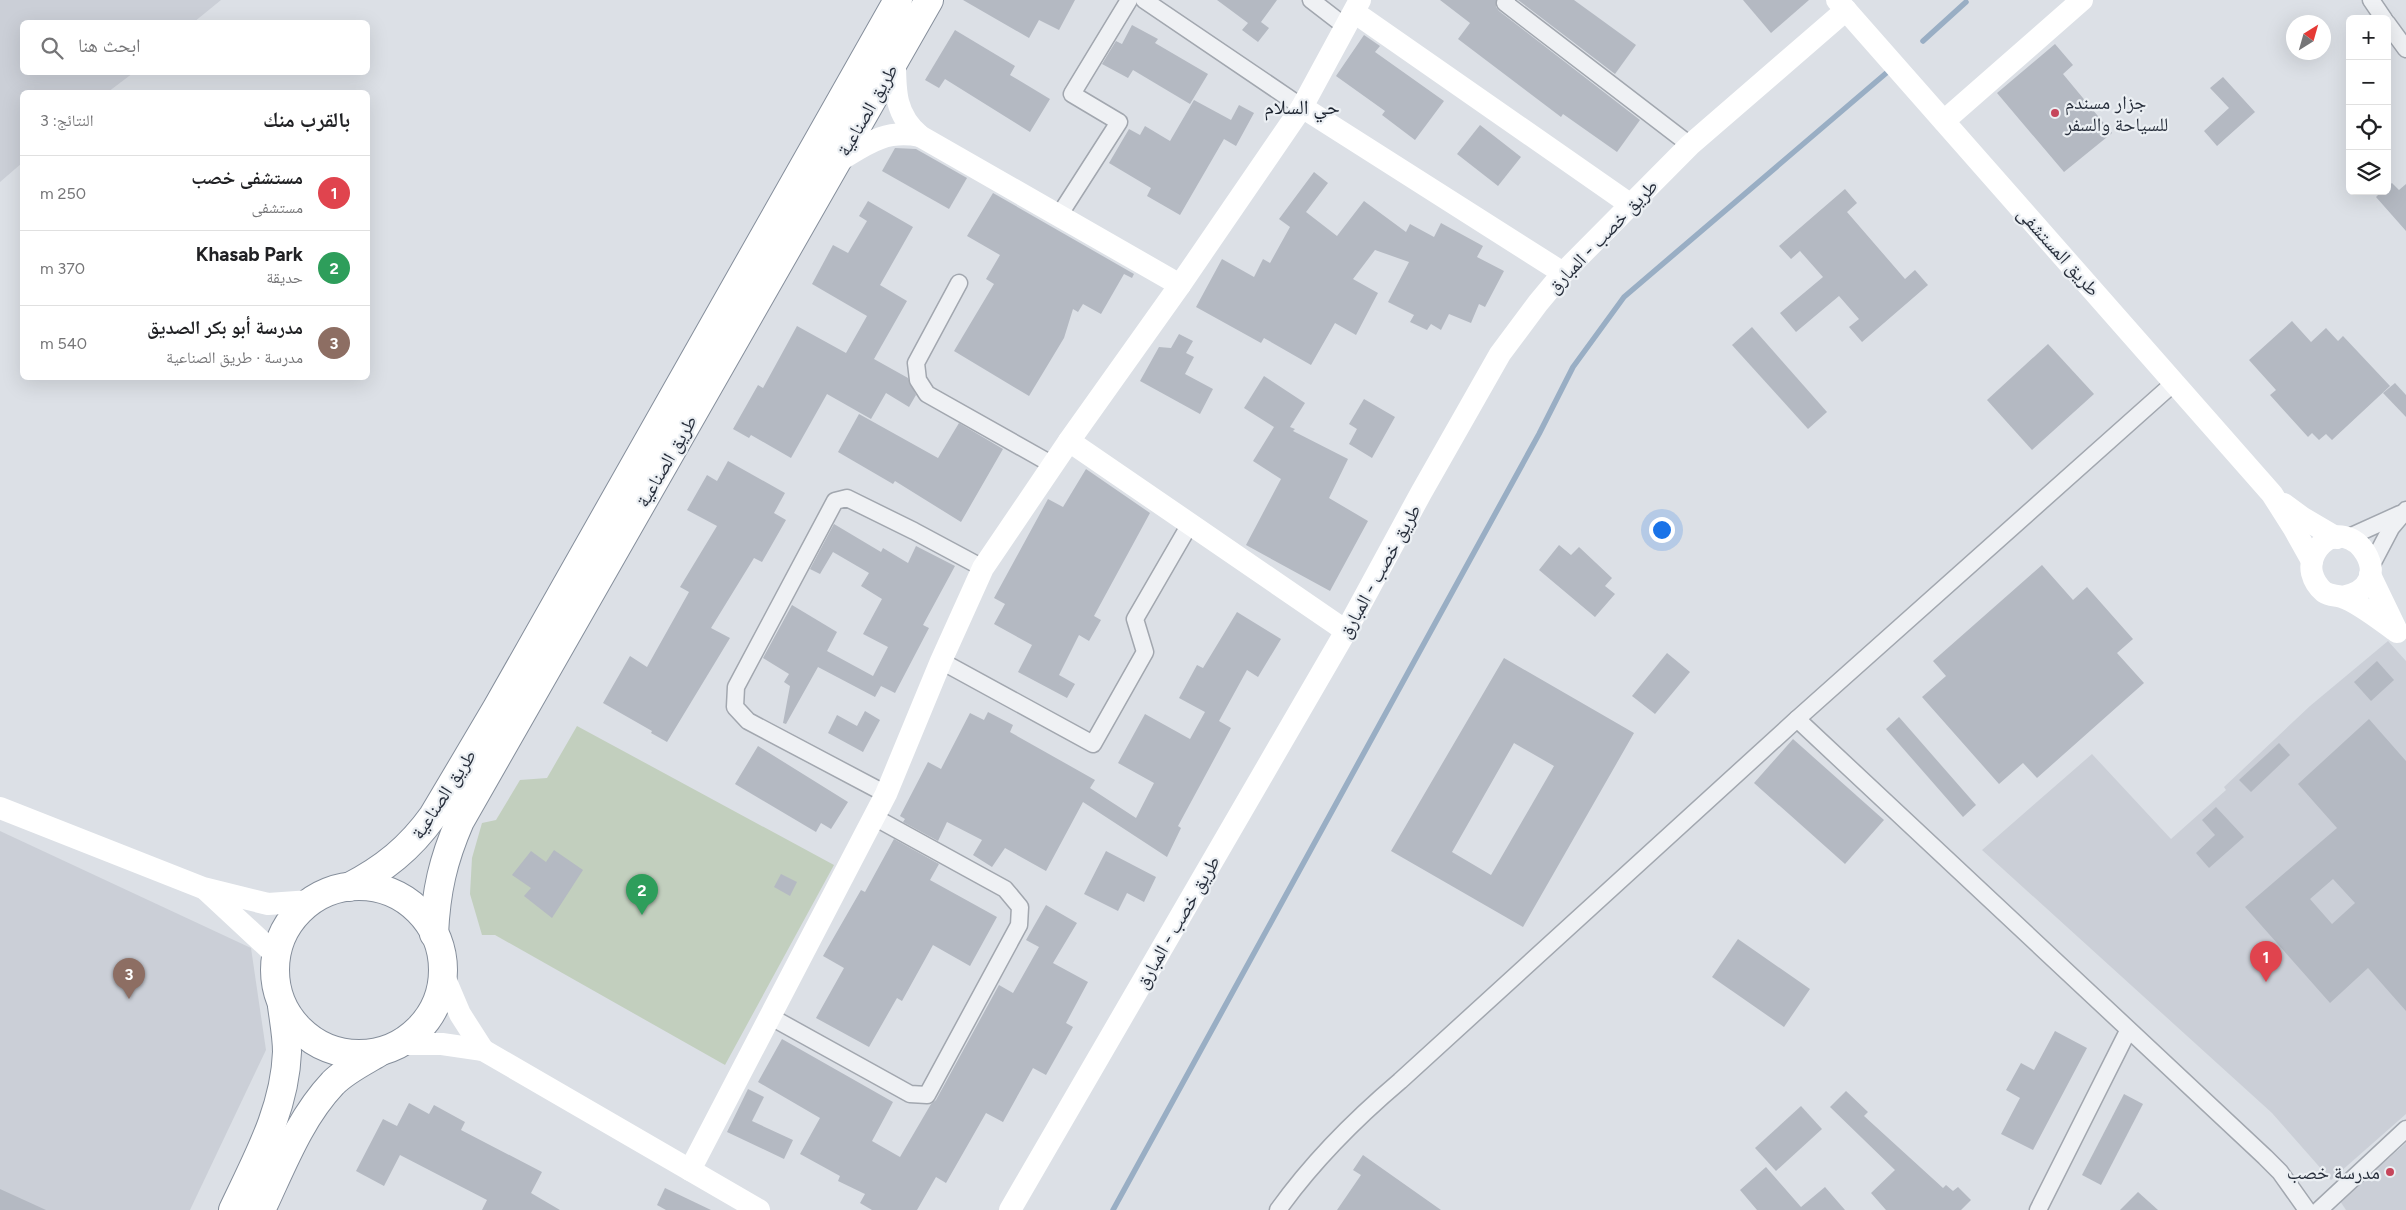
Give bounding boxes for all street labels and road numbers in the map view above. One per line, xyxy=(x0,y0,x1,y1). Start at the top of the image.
street label: طريق الصناعية xyxy=(832,60,903,160)
street label: طريق خصب - المبارق xyxy=(1542,175,1663,298)
street label: طريق المستشفى xyxy=(2012,202,2105,301)
street label: طريق الصناعية xyxy=(631,411,702,511)
street label: طريق خصب - المبارق xyxy=(1333,500,1426,642)
street label: طريق الصناعية xyxy=(406,745,481,843)
street label: طريق خصب - المبارق xyxy=(1130,852,1225,993)

